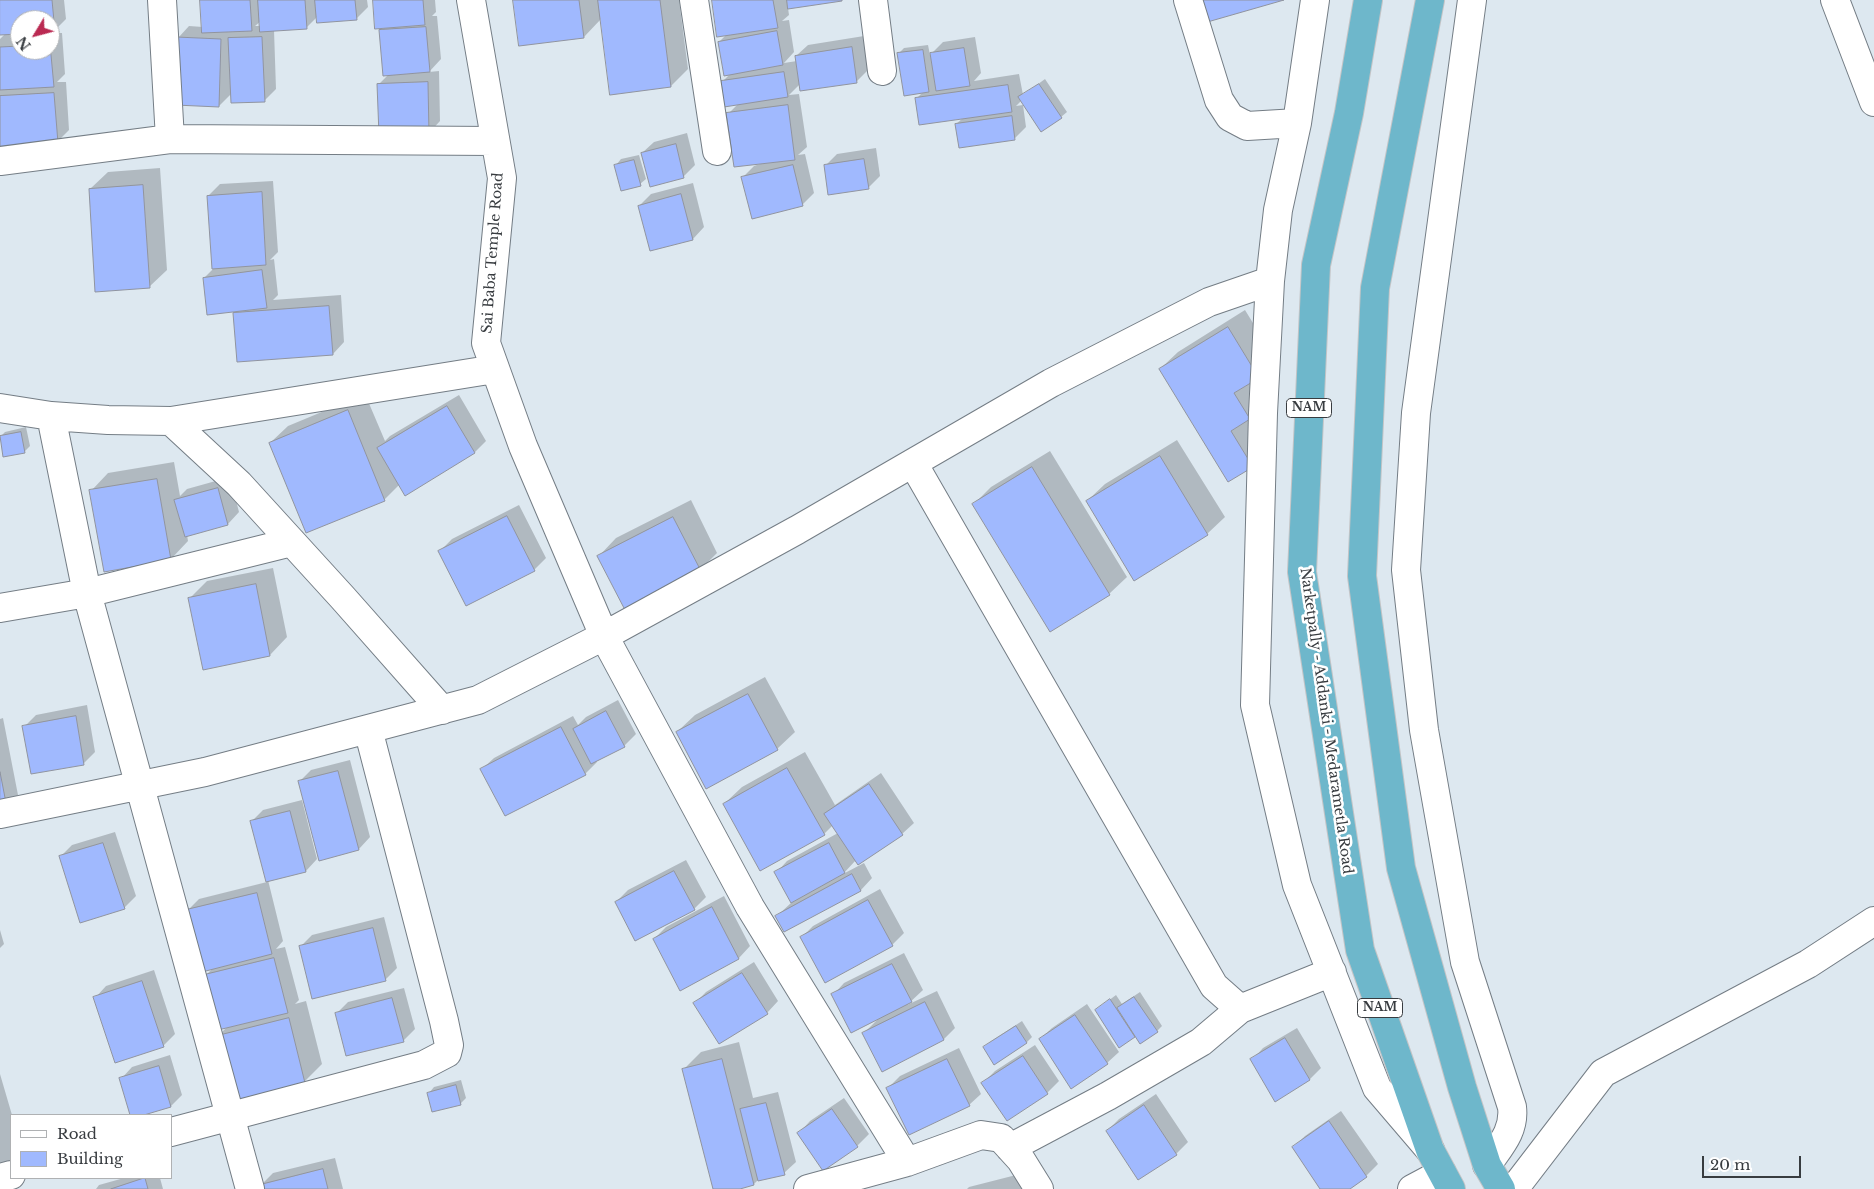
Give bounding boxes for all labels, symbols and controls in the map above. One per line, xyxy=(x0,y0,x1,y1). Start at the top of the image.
north arrow xyxy=(10,10,60,60)
text: N xyxy=(13,33,35,54)
street label: Sai Baba Temple Road xyxy=(479,172,507,334)
road number: NAM xyxy=(1286,398,1332,418)
street label: Narketpally - Addanki - Medarametla Road xyxy=(1296,567,1356,875)
road number: NAM xyxy=(1358,998,1402,1018)
legend xyxy=(10,1114,172,1179)
text: Road xyxy=(57,1124,97,1143)
scale bar xyxy=(1704,1146,1803,1178)
text: Building xyxy=(57,1149,123,1168)
text: 20 m xyxy=(1710,1155,1750,1174)

